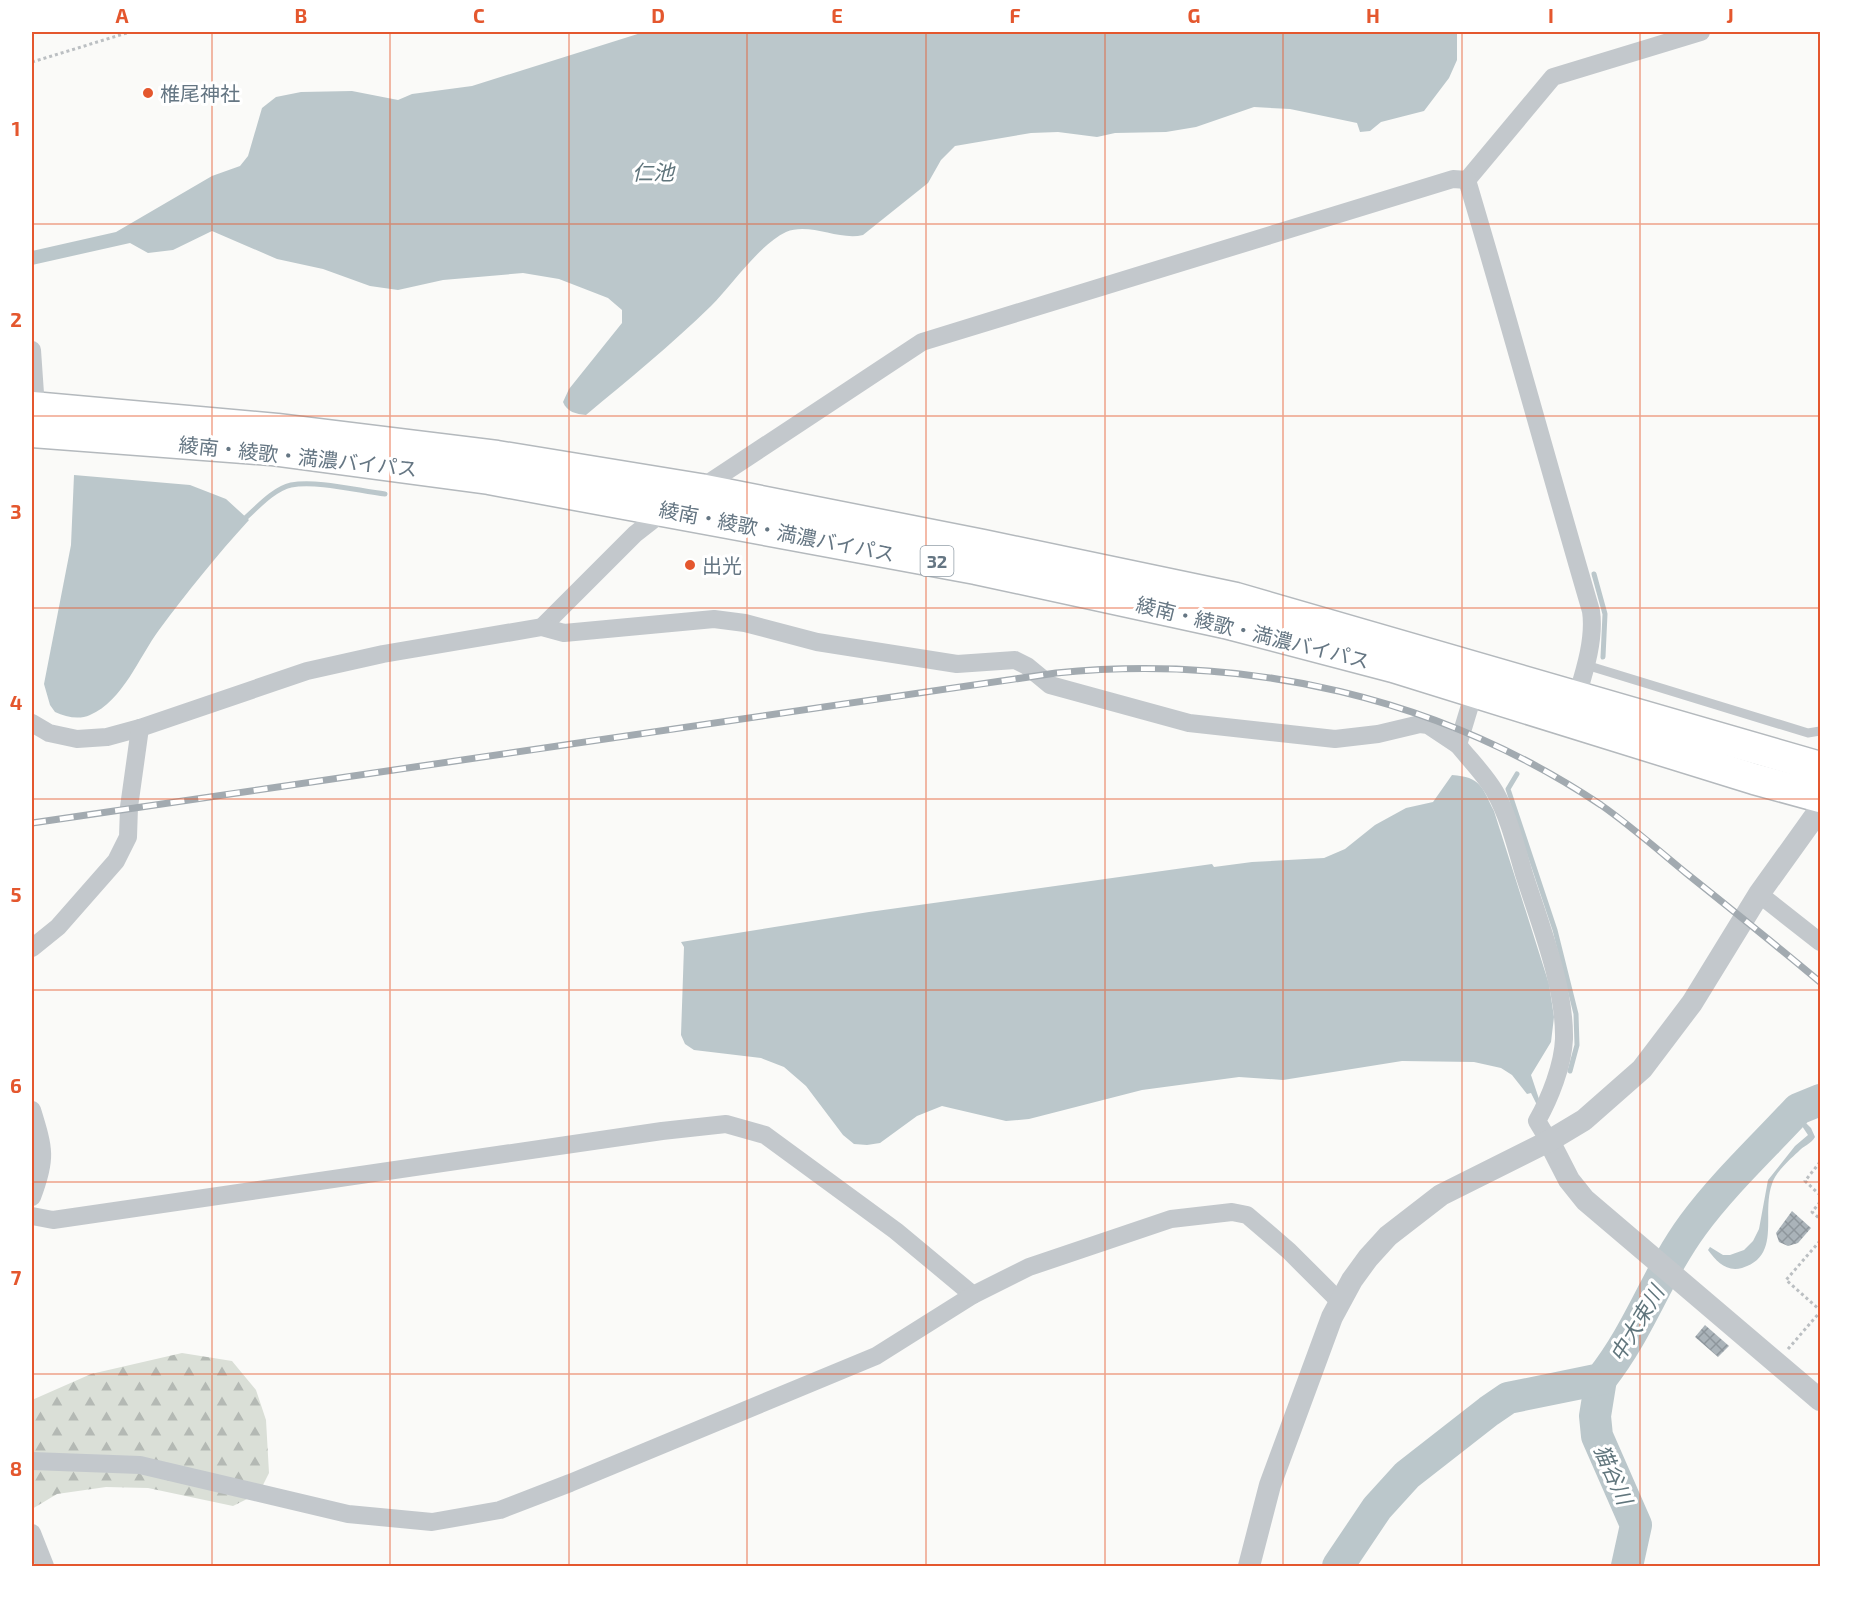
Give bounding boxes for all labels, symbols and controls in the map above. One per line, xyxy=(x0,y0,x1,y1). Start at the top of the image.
text: A xyxy=(115,3,129,27)
text: B xyxy=(295,3,307,27)
text: C xyxy=(473,3,485,27)
text: D xyxy=(651,3,665,27)
text: E xyxy=(831,3,843,27)
text: F xyxy=(1009,3,1021,27)
text: G xyxy=(1188,3,1200,27)
text: H xyxy=(1366,3,1380,27)
text: I xyxy=(1548,3,1554,27)
text: J xyxy=(1726,3,1734,27)
place label: 椎尾神社 xyxy=(160,81,240,105)
marker: 椎尾神社 xyxy=(141,86,155,100)
text: 1 xyxy=(12,116,20,140)
water label: 仁池 xyxy=(632,159,676,184)
text: 2 xyxy=(10,307,22,331)
street label: 綾南・綾歌・満濃バイパス xyxy=(178,432,418,480)
street label: 綾南・綾歌・満濃バイパス xyxy=(657,496,897,566)
text: 3 xyxy=(10,499,22,523)
road number: 32 xyxy=(920,546,954,576)
place label: 出光 xyxy=(702,553,742,577)
marker: 出光 xyxy=(683,558,697,572)
street label: 綾南・綾歌・満濃バイパス xyxy=(1134,591,1372,673)
text: 4 xyxy=(10,690,23,714)
text: 5 xyxy=(10,882,22,906)
text: 6 xyxy=(10,1073,22,1097)
text: 7 xyxy=(11,1265,22,1289)
water label: 中大束川 xyxy=(1604,1279,1669,1365)
water label: 猫谷川 xyxy=(1590,1440,1639,1510)
text: 8 xyxy=(10,1456,22,1480)

